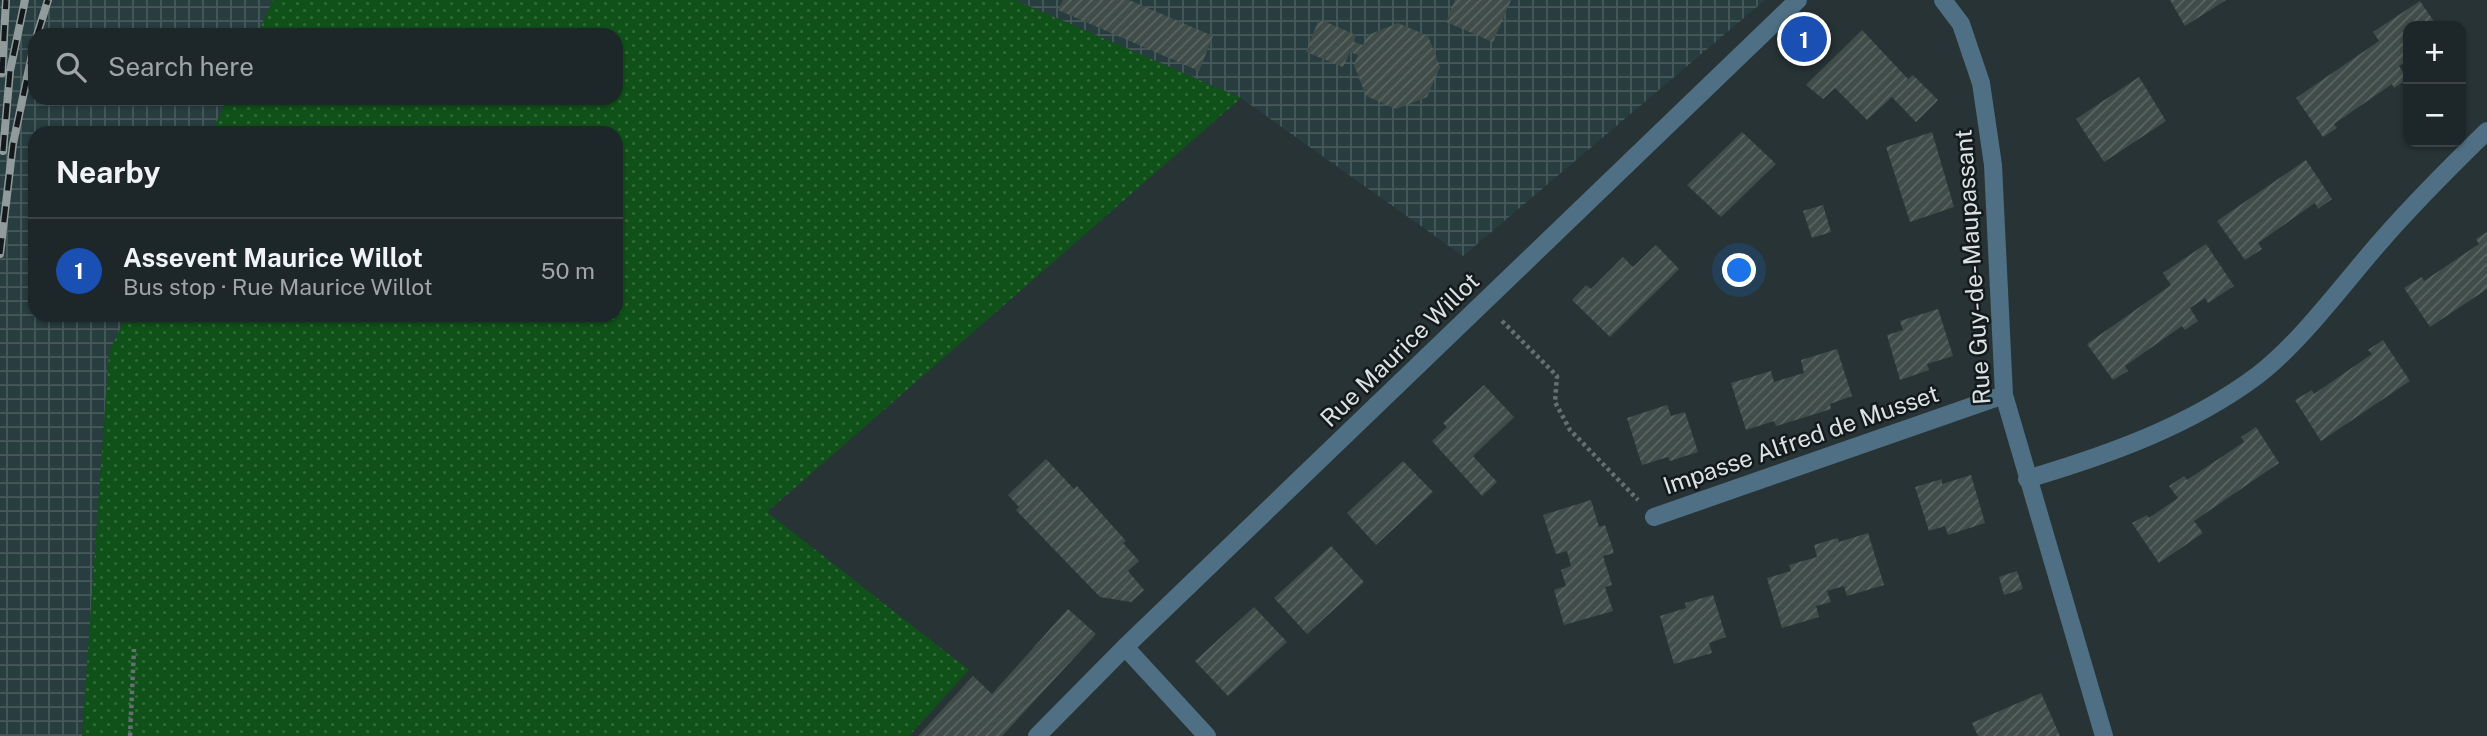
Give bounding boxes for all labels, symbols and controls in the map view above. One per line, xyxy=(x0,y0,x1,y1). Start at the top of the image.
pin: 1 xyxy=(1781,13,1827,65)
map controls xyxy=(2403,21,2466,147)
button: + xyxy=(2403,21,2466,84)
search box xyxy=(28,28,623,105)
icon: search xyxy=(52,48,90,86)
text: Search here xyxy=(108,51,254,82)
button: − xyxy=(2403,84,2466,147)
street label: Rue Guy-de-Maupassant xyxy=(1948,128,1996,406)
text: Nearby xyxy=(56,154,160,190)
text: Assevent Maurice Willot xyxy=(123,242,423,273)
your location xyxy=(1722,253,1756,287)
text: 1 xyxy=(74,257,84,284)
text: 50 m xyxy=(541,257,595,284)
street label: Rue Maurice Willot xyxy=(1314,266,1484,432)
text: Bus stop · Rue Maurice Willot xyxy=(123,273,433,300)
street label: Impasse Alfred de Musset xyxy=(1659,379,1942,499)

